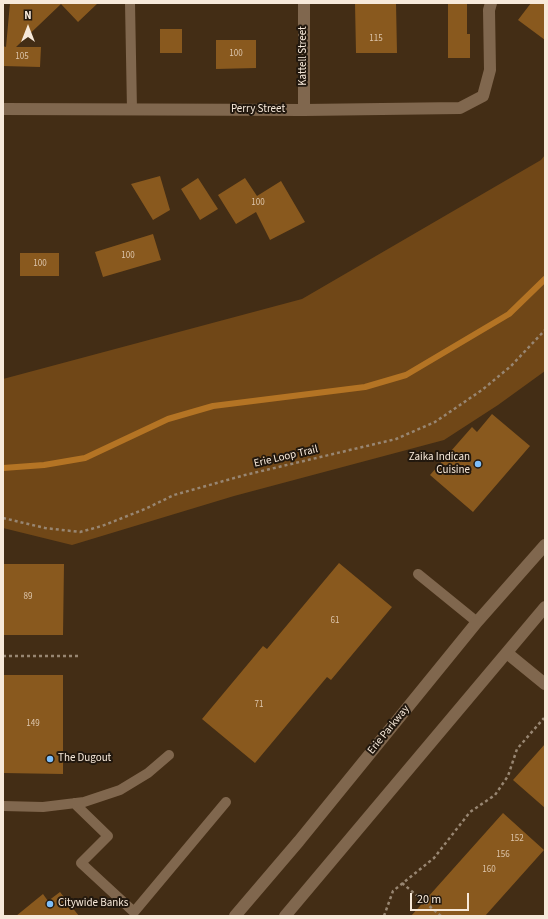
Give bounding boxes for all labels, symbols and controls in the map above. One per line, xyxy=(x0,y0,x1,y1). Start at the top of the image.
north arrow xyxy=(8,8,48,48)
text: N xyxy=(24,8,32,23)
street label: Kattell Street xyxy=(297,26,311,86)
house number: 115 xyxy=(369,34,383,44)
house number: 100 xyxy=(229,49,243,59)
house number: 105 xyxy=(15,52,29,62)
street label: Perry Street xyxy=(231,103,285,117)
house number: 100 xyxy=(251,198,265,208)
house number: 100 xyxy=(121,251,135,261)
house number: 100 xyxy=(33,259,47,269)
street label: Erie Loop Trail xyxy=(253,443,319,471)
place label: Zaika Indican Cuisine xyxy=(409,451,470,477)
marker: Zaika Indican Cuisine xyxy=(473,459,483,469)
house number: 89 xyxy=(24,592,32,602)
house number: 61 xyxy=(331,616,339,626)
house number: 71 xyxy=(255,700,263,710)
street label: Erie Parkway xyxy=(365,703,413,757)
house number: 149 xyxy=(26,719,40,729)
place label: The Dugout xyxy=(58,752,111,766)
marker: The Dugout xyxy=(45,754,55,764)
house number: 152 xyxy=(510,834,524,844)
house number: 156 xyxy=(496,850,510,860)
house number: 160 xyxy=(482,865,496,875)
scale bar xyxy=(412,885,471,911)
text: 20 m xyxy=(417,891,441,908)
place label: Citywide Banks xyxy=(58,897,128,911)
marker: Citywide Banks xyxy=(45,899,55,909)

